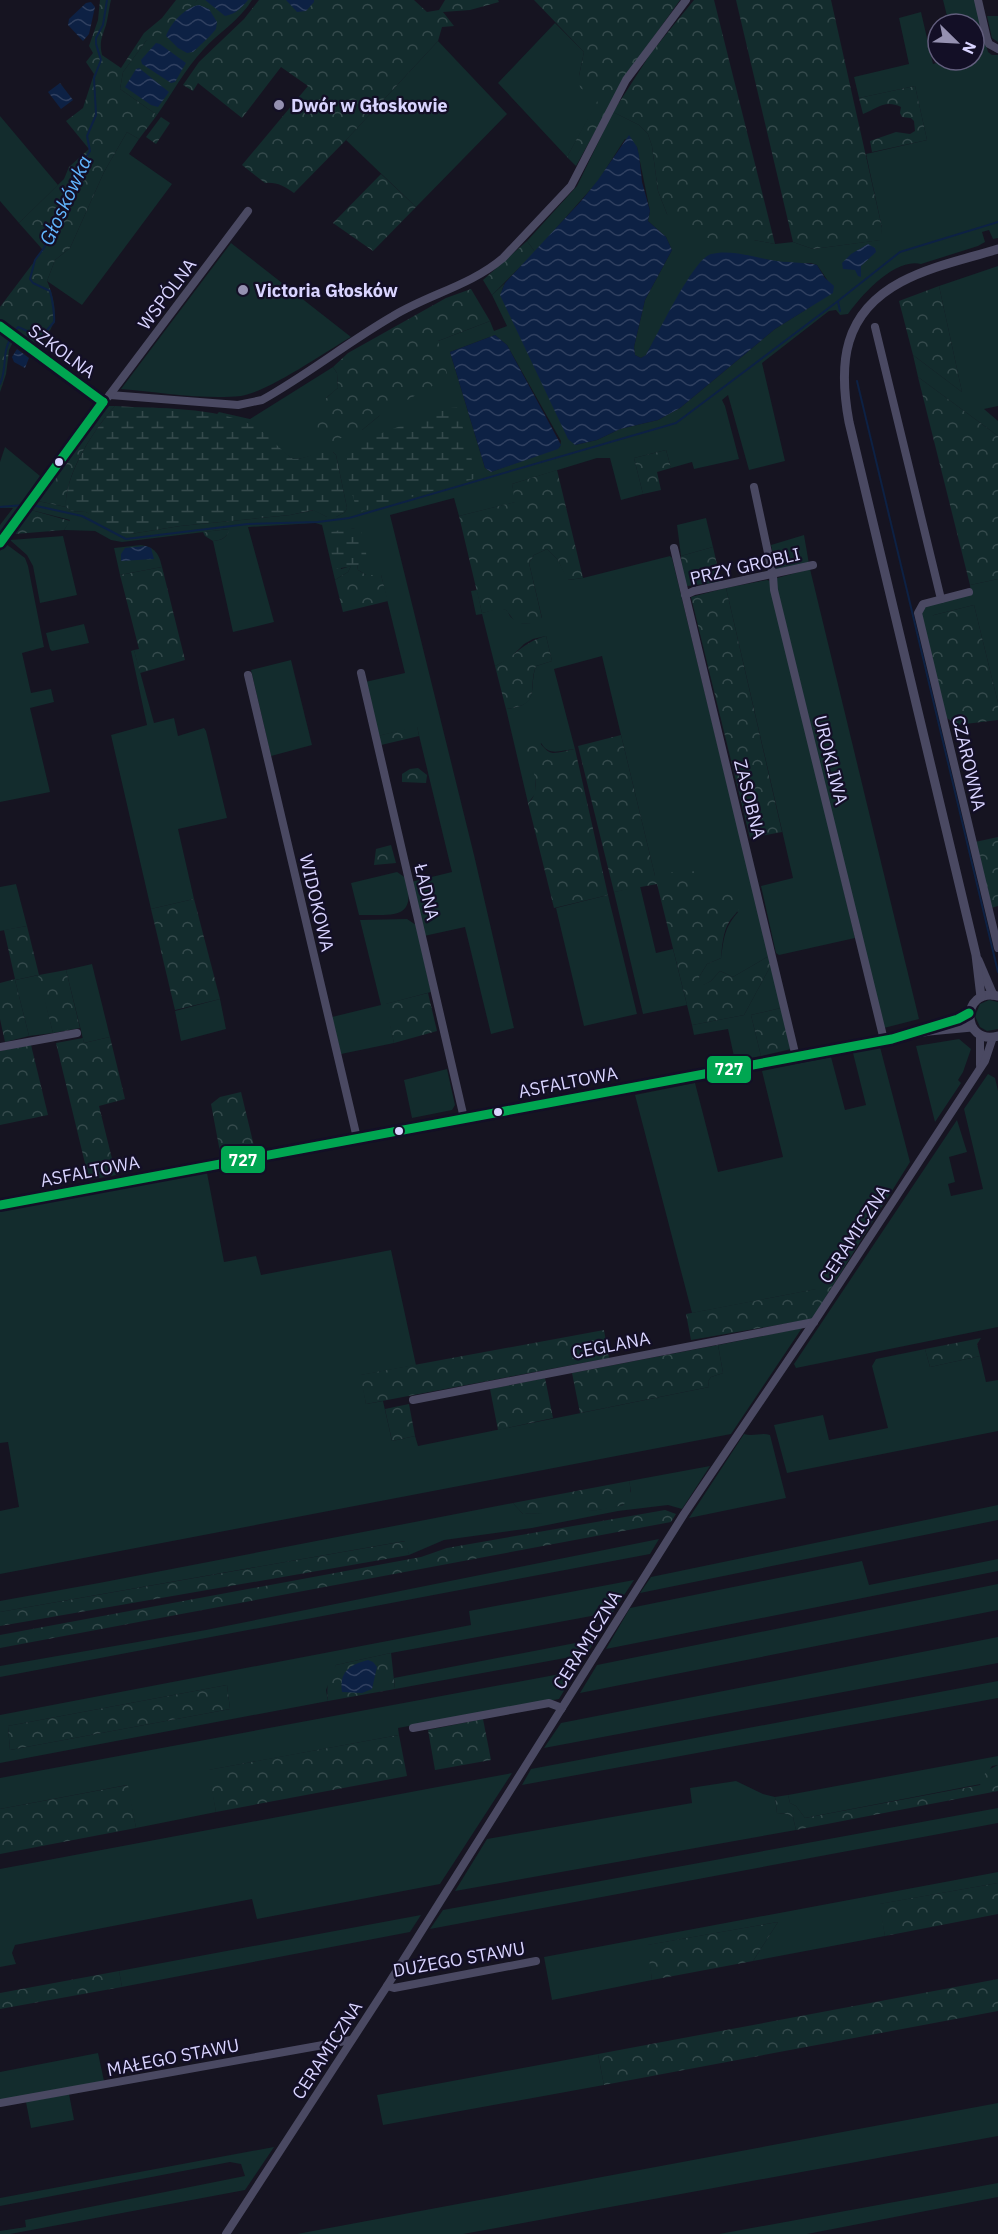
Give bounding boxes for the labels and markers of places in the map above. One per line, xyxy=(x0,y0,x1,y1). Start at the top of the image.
place label: Dwór w Głoskowie xyxy=(291,94,448,117)
marker: Dwór w Głoskowie xyxy=(272,98,286,112)
place label: Victoria Głosków xyxy=(255,279,398,302)
marker: Victoria Głosków xyxy=(236,283,250,297)
unlabelled marker xyxy=(53,456,65,468)
unlabelled marker xyxy=(492,1106,504,1118)
unlabelled marker xyxy=(393,1125,405,1137)

